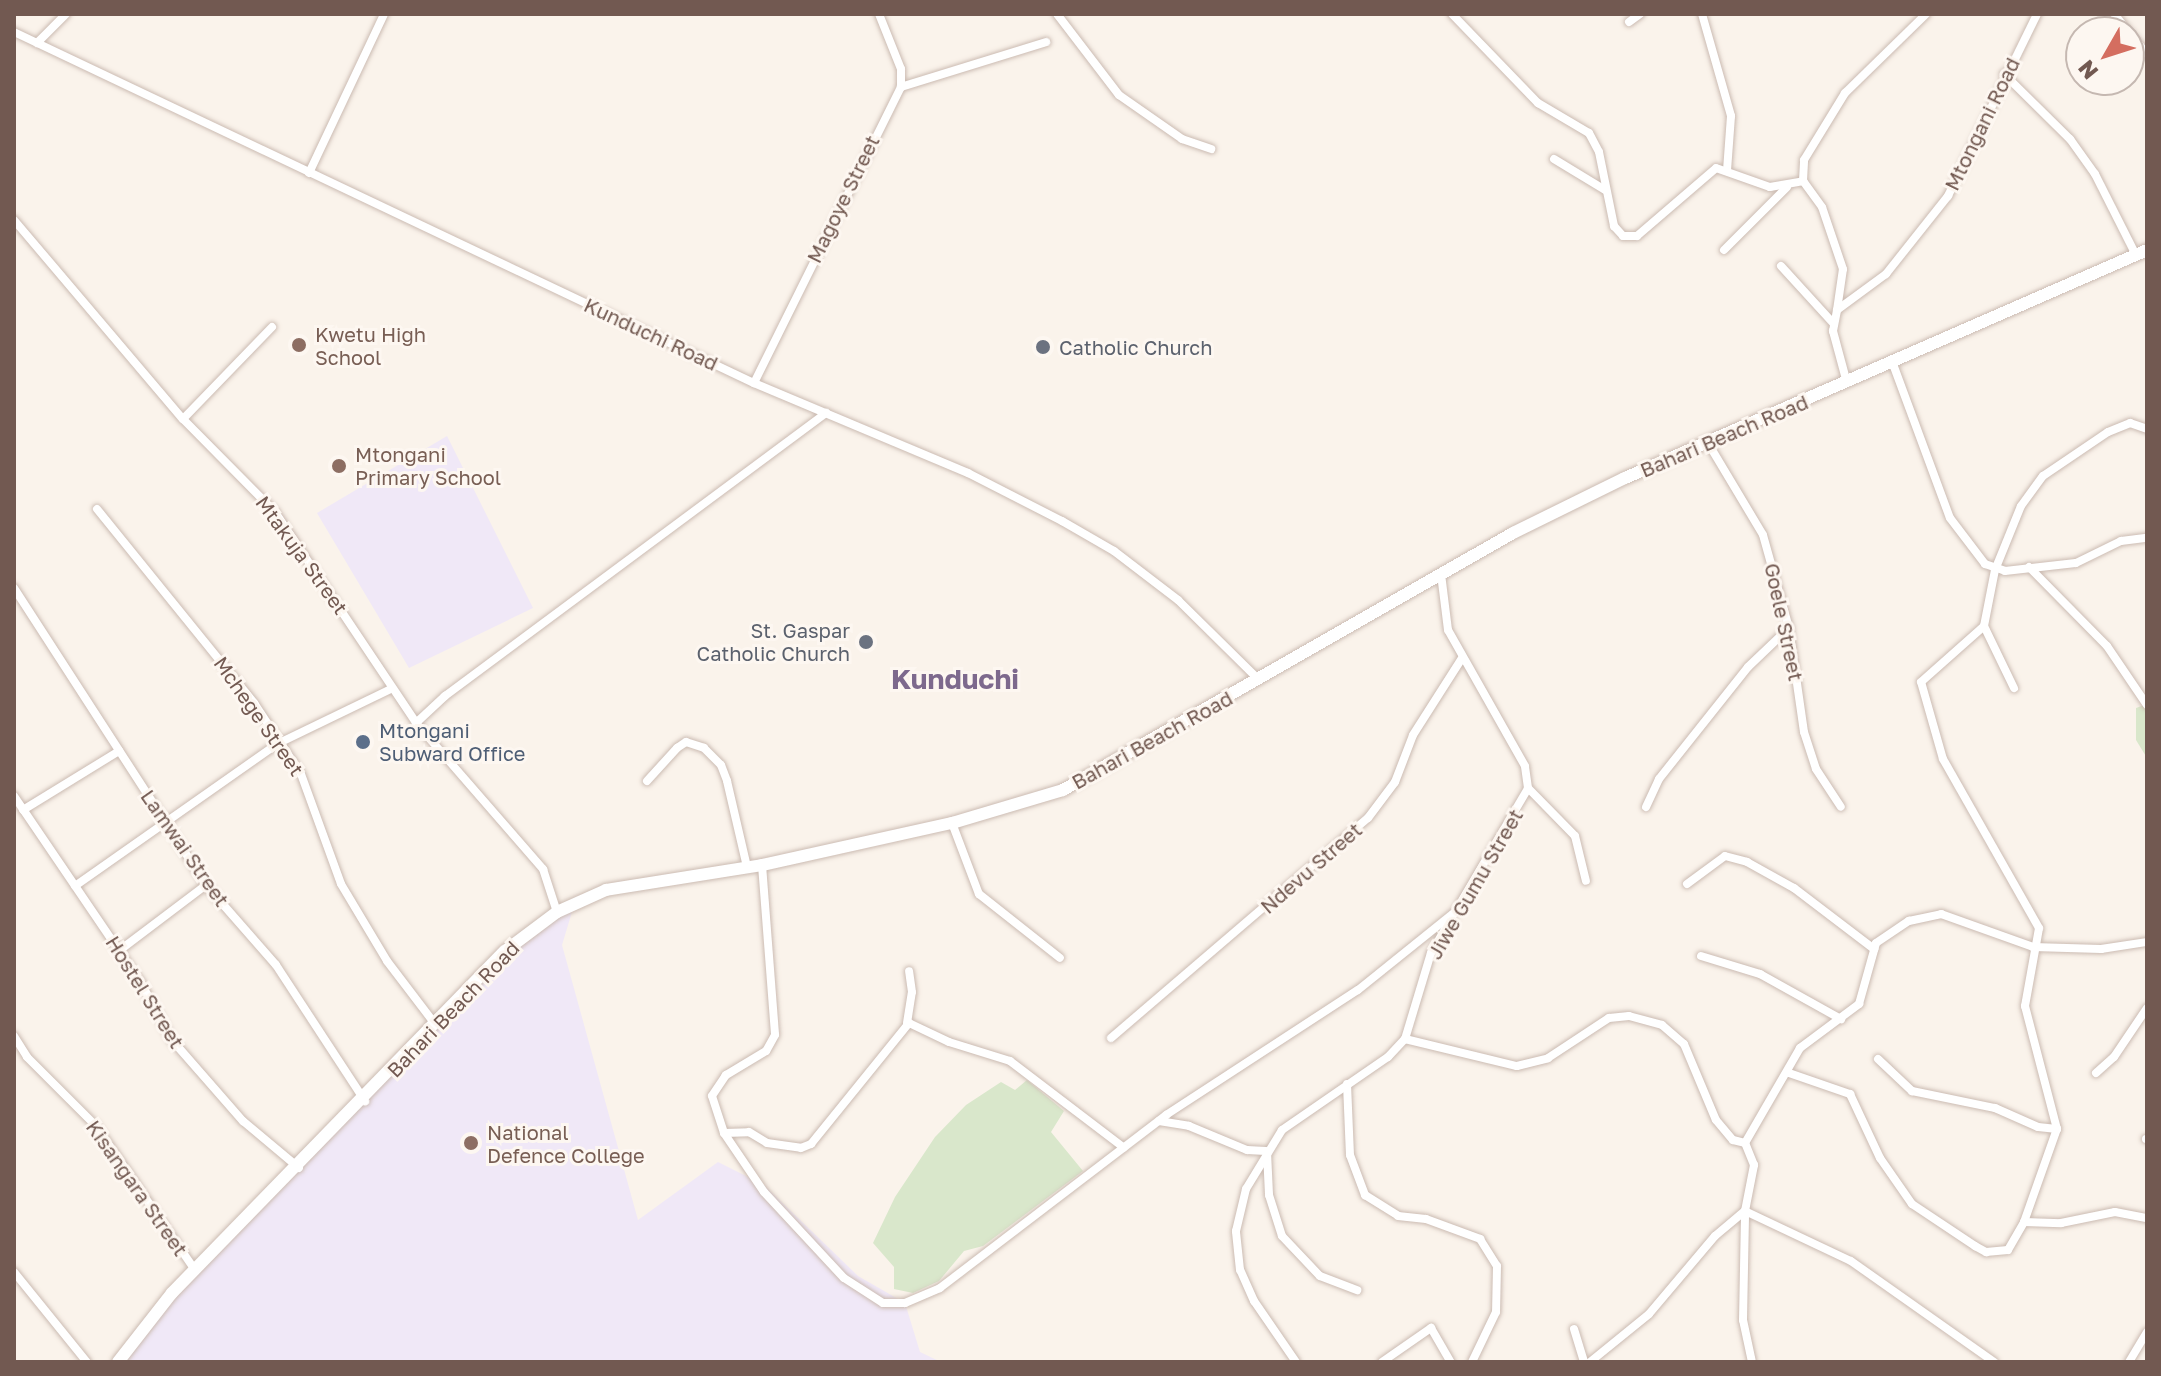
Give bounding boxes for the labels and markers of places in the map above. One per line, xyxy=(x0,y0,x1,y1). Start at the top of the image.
place label: Kwetu High School xyxy=(315,322,426,369)
place label: Catholic Church xyxy=(1059,335,1212,359)
marker: Kwetu High School xyxy=(290,336,308,354)
marker: Catholic Church xyxy=(1034,338,1052,356)
place label: Mtongani Primary School xyxy=(355,442,501,489)
marker: Mtongani Primary School xyxy=(330,457,348,475)
place label: St. Gaspar Catholic Church xyxy=(697,618,850,665)
marker: St. Gaspar Catholic Church xyxy=(857,633,875,651)
place label: Mtongani Subward Office xyxy=(379,718,525,765)
marker: Mtongani Subward Office xyxy=(354,733,372,751)
place label: National Defence College xyxy=(487,1120,645,1167)
marker: National Defence College xyxy=(462,1134,480,1152)

